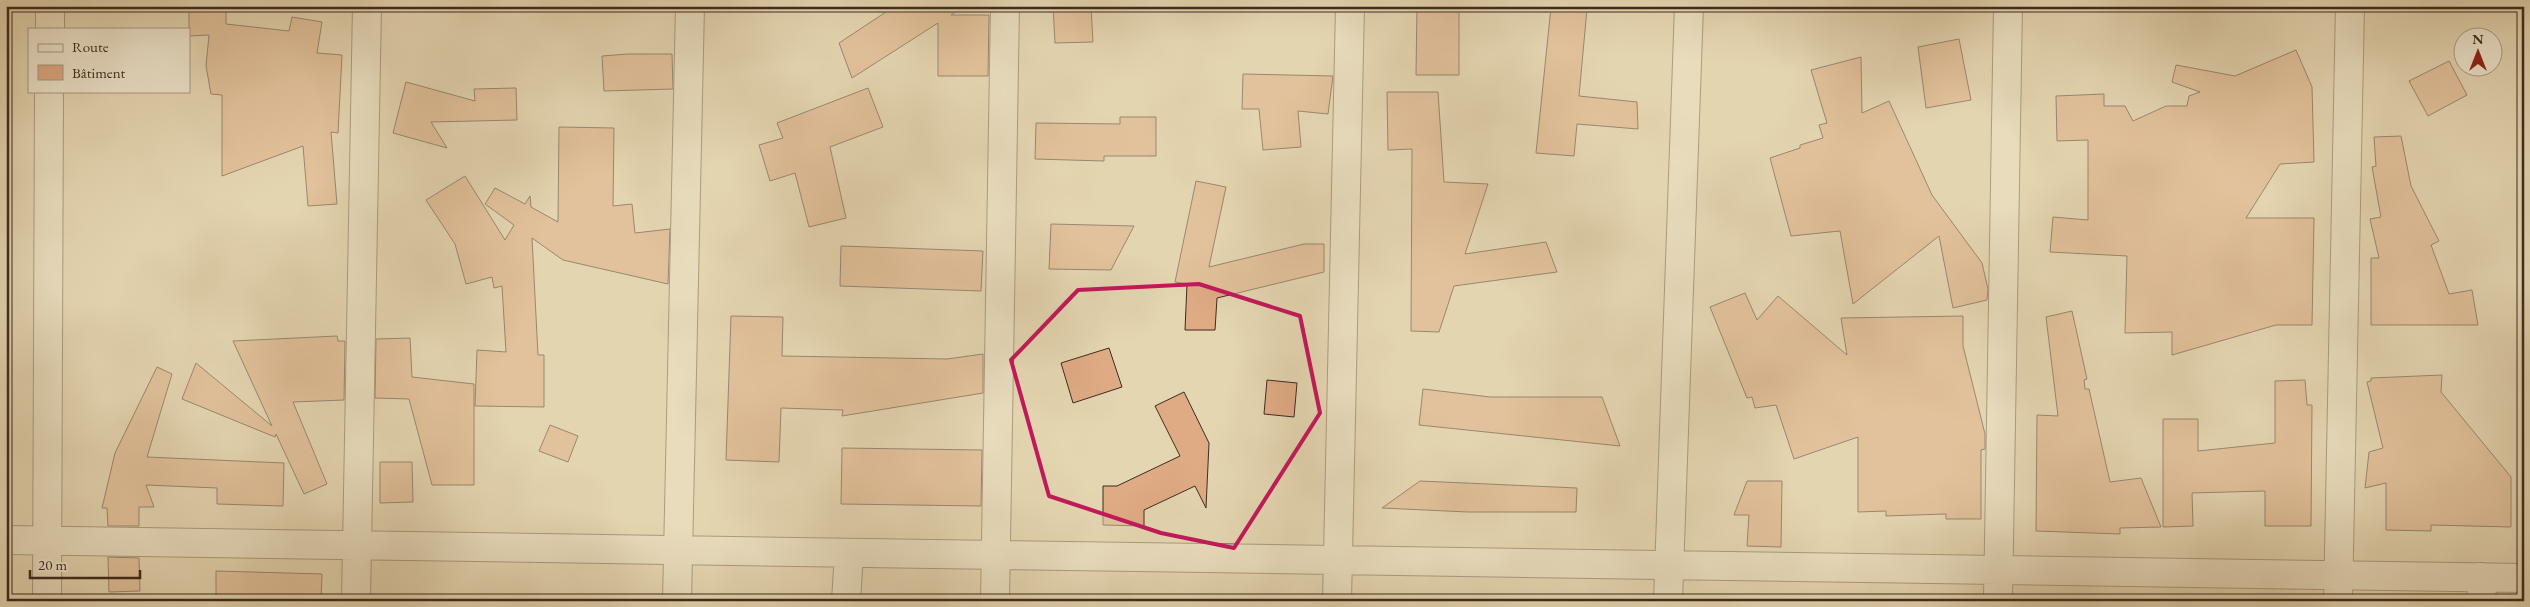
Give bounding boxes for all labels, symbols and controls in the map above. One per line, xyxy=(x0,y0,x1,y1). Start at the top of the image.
legend xyxy=(28,28,190,92)
north arrow xyxy=(2452,28,2502,78)
text: N xyxy=(2472,30,2484,48)
text: Route xyxy=(72,37,109,56)
text: Bâtiment xyxy=(72,63,126,82)
scale bar xyxy=(30,547,140,579)
text: 20 m xyxy=(38,555,67,574)

